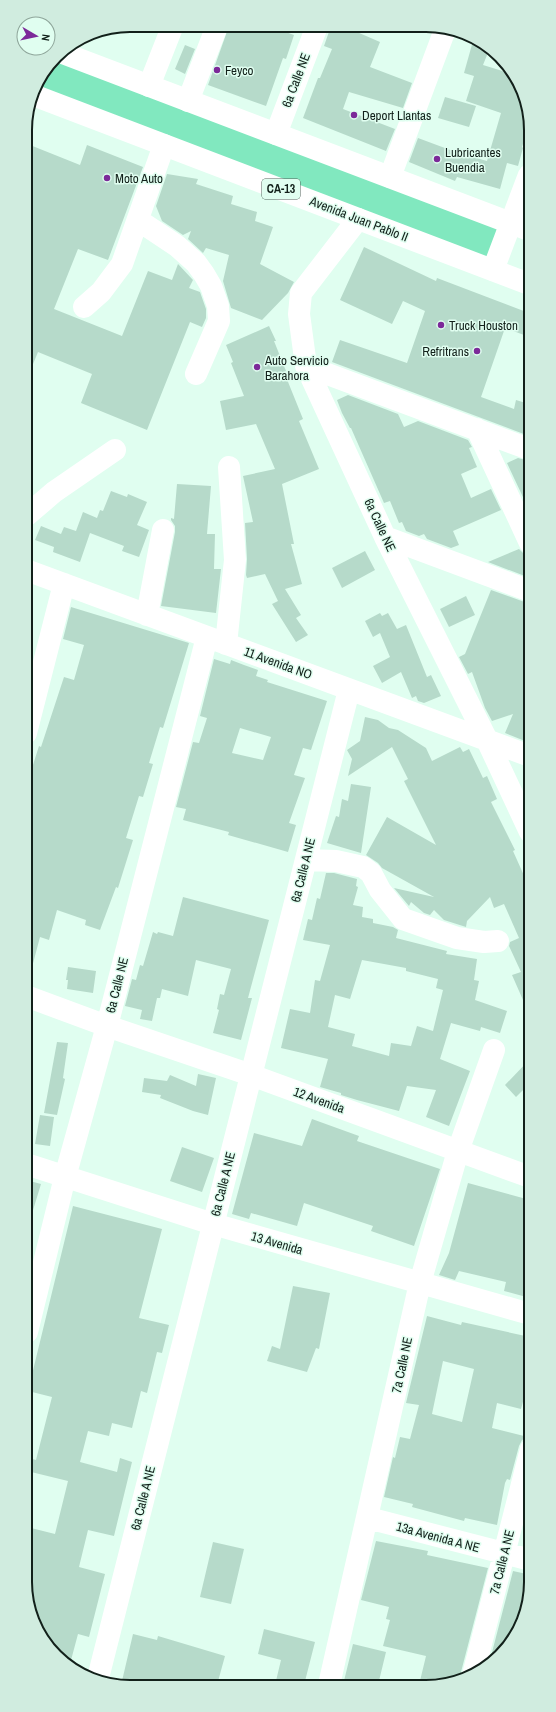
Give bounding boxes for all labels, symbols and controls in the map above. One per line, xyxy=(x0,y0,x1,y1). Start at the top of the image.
north arrow xyxy=(16,16,56,56)
text: N xyxy=(38,33,53,42)
street label: 6a Calle NE xyxy=(278,50,314,110)
place label: Feyco xyxy=(225,62,254,79)
marker: Feyco xyxy=(212,65,222,75)
place label: Deport Llantas xyxy=(362,107,431,124)
marker: Deport Llantas xyxy=(349,110,359,120)
place label: Lubricantes Buendia xyxy=(445,144,501,176)
marker: Lubricantes Buendia xyxy=(432,154,442,164)
place label: Moto Auto xyxy=(115,170,163,187)
marker: Moto Auto xyxy=(102,173,112,183)
road number: CA-13 xyxy=(262,179,300,199)
street label: Avenida Juan Pablo II xyxy=(306,192,411,246)
place label: Truck Houston xyxy=(449,317,518,334)
marker: Truck Houston xyxy=(436,320,446,330)
place label: Refritrans xyxy=(422,343,469,360)
marker: Refritrans xyxy=(472,346,482,356)
place label: Auto Servicio Barahora xyxy=(264,352,329,384)
marker: Auto Servicio Barahora xyxy=(252,362,262,372)
street label: 6a Calle NE xyxy=(360,496,400,554)
street label: 11 Avenida NO xyxy=(242,643,314,683)
street label: 6a Calle A NE xyxy=(287,836,319,904)
street label: 6a Calle NE xyxy=(102,955,132,1015)
street label: 12 Avenida xyxy=(291,1083,347,1117)
street label: 6a Calle A NE xyxy=(207,1150,239,1218)
street label: 13 Avenida xyxy=(249,1228,305,1259)
street label: 7a Calle NE xyxy=(388,1335,416,1395)
street label: 6a Calle A NE xyxy=(127,1464,159,1532)
street label: 13a Avenida A NE xyxy=(394,1518,482,1556)
street label: 7a Calle A NE xyxy=(486,1528,518,1596)

